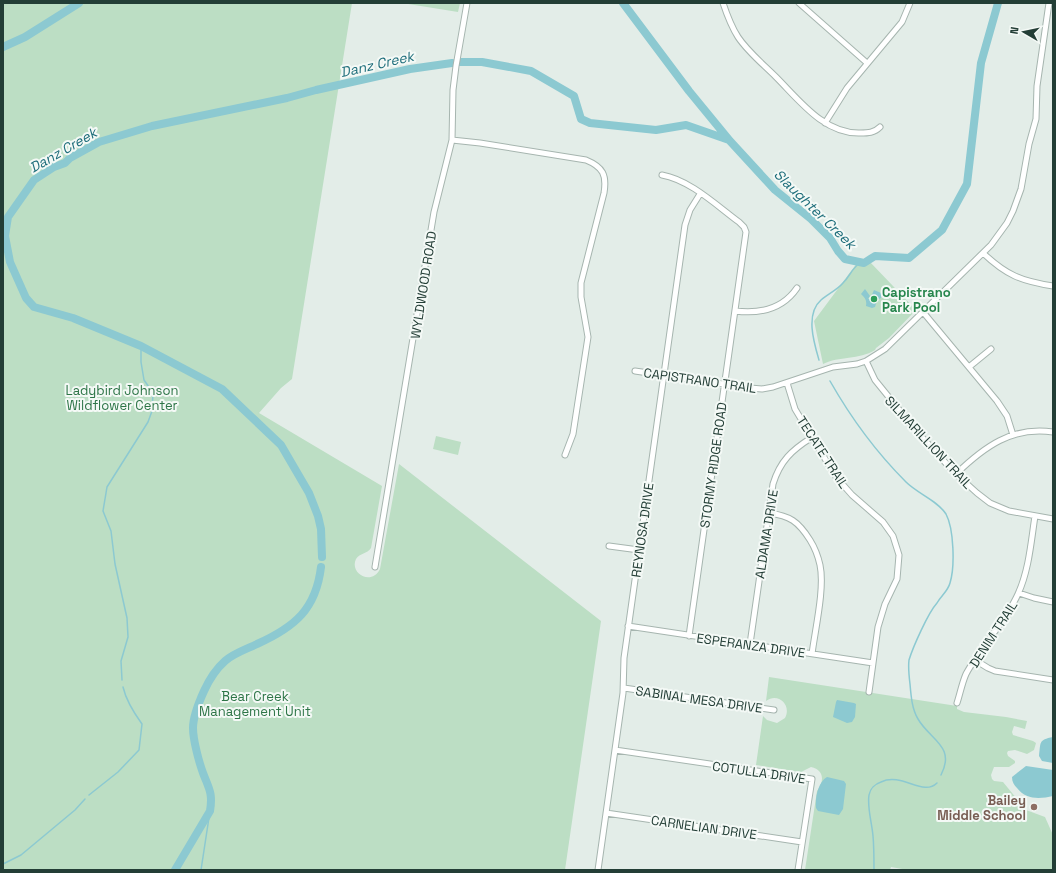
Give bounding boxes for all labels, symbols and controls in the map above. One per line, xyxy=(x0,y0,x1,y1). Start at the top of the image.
north arrow xyxy=(1004,12,1044,52)
text: N xyxy=(1007,26,1022,35)
water label: Danz Creek xyxy=(338,46,417,81)
water label: Danz Creek xyxy=(26,123,101,177)
water label: Slaughter Creek xyxy=(770,165,861,254)
street label: WYLDWOOD ROAD xyxy=(407,230,440,340)
place label: Capistrano Park Pool xyxy=(882,284,951,316)
marker: Capistrano Park Pool xyxy=(869,294,879,304)
street label: CAPISTRANO TRAIL xyxy=(642,364,757,397)
park label: Ladybird Johnson Wildflower Center xyxy=(66,382,178,414)
street label: SILMARILLION TRAIL xyxy=(881,392,976,492)
street label: STORMY RIDGE ROAD xyxy=(696,401,731,529)
street label: TECATE TRAIL xyxy=(793,413,852,492)
street label: REYNOSA DRIVE xyxy=(627,482,658,579)
street label: ALDAMA DRIVE xyxy=(751,488,782,580)
street label: DENIM TRAIL xyxy=(966,598,1021,671)
street label: ESPERANZA DRIVE xyxy=(695,629,806,662)
street label: SABINAL MESA DRIVE xyxy=(634,682,764,717)
park label: Bear Creek Management Unit xyxy=(199,688,311,720)
street label: COTULLA DRIVE xyxy=(711,758,807,787)
place label: Bailey Middle School xyxy=(937,792,1026,824)
marker: Bailey Middle School xyxy=(1029,802,1039,812)
street label: CARNELIAN DRIVE xyxy=(650,812,758,843)

